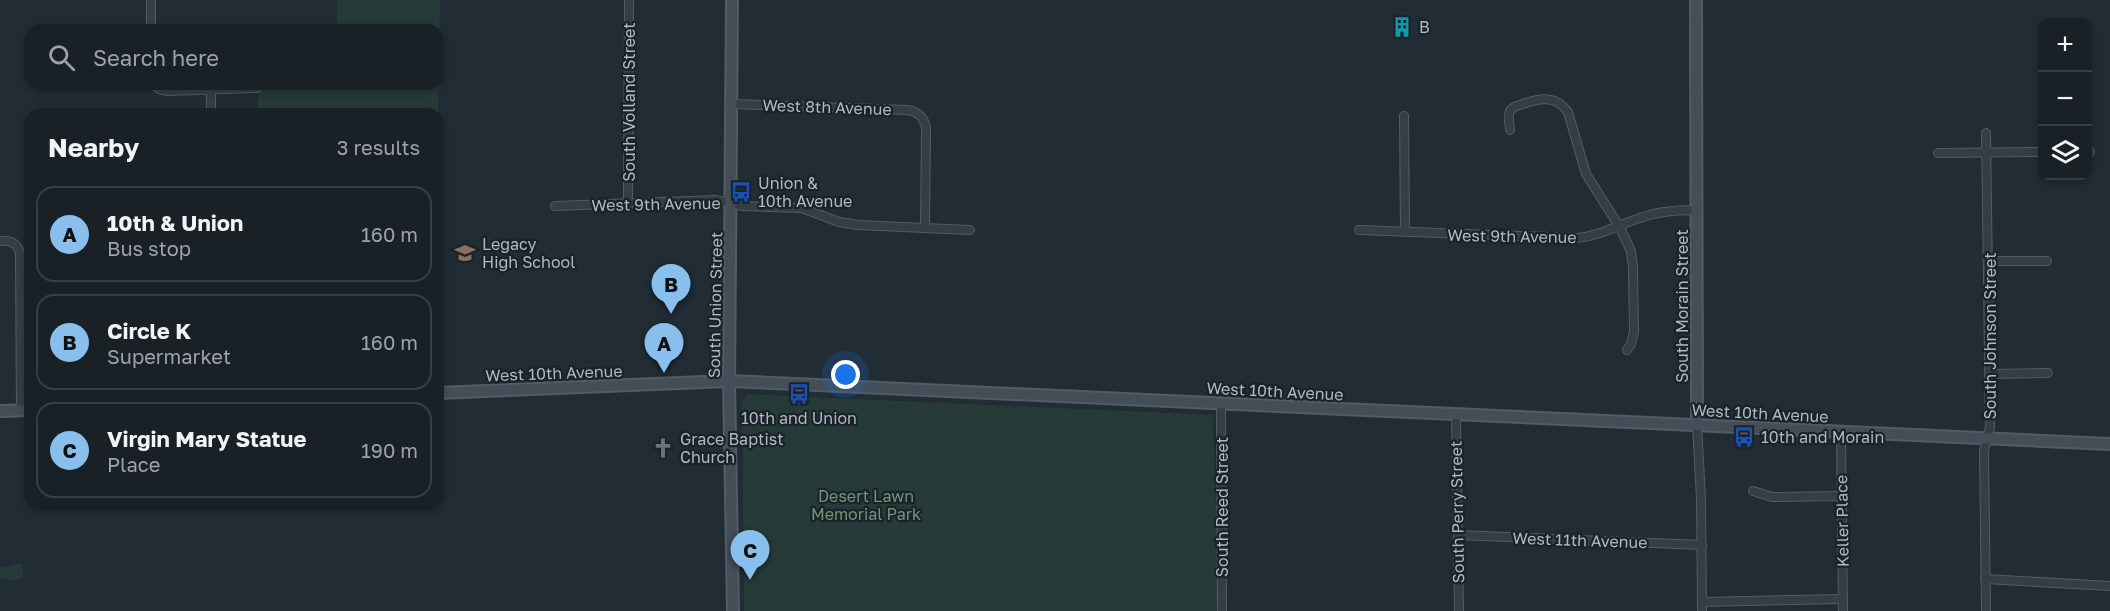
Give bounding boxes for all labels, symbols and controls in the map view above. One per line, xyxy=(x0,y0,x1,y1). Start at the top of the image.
building icon: B xyxy=(1390,15,1414,39)
place label: B xyxy=(1419,17,1430,37)
map controls xyxy=(2038,18,2092,180)
button: + xyxy=(2038,18,2092,72)
street label: South Volland Street xyxy=(619,22,639,182)
search box xyxy=(24,24,444,90)
icon: search xyxy=(45,41,78,74)
text: Search here xyxy=(93,44,219,71)
button: − xyxy=(2038,72,2092,126)
street label: West 8th Avenue xyxy=(762,95,892,119)
button: layers xyxy=(2038,126,2092,180)
text: Nearby xyxy=(48,132,139,163)
text: 3 results xyxy=(337,135,420,159)
place label: Union & 10th Avenue xyxy=(758,173,852,211)
bus stop icon: Union & 10th Avenue xyxy=(729,180,753,204)
street label: West 9th Avenue xyxy=(591,193,721,215)
text: 10th & Union xyxy=(107,209,243,236)
text: A xyxy=(62,222,77,246)
text: 160 m xyxy=(361,222,418,246)
street label: West 9th Avenue xyxy=(1447,225,1577,247)
street label: South Morain Street xyxy=(1672,229,1692,383)
street label: South Union Street xyxy=(704,232,726,378)
place label: Legacy High School xyxy=(482,234,575,272)
text: Bus stop xyxy=(107,236,191,260)
school or university icon: Legacy High School xyxy=(453,241,477,265)
street label: South Johnson Street xyxy=(1980,252,2000,420)
pin: B xyxy=(652,264,690,314)
text: Circle K xyxy=(107,317,191,344)
pin: A xyxy=(644,324,684,373)
text: B xyxy=(62,330,77,354)
text: 160 m xyxy=(361,330,418,354)
text: Supermarket xyxy=(107,344,231,368)
your location xyxy=(831,360,860,389)
street label: West 10th Avenue xyxy=(485,361,623,385)
street label: West 10th Avenue xyxy=(1206,377,1344,405)
bus stop icon: 10th and Union xyxy=(787,382,811,406)
street label: West 10th Avenue xyxy=(1691,399,1829,427)
place label: 10th and Union xyxy=(741,408,857,428)
text: Virgin Mary Statue xyxy=(107,425,306,452)
bus stop icon: 10th and Morain xyxy=(1732,425,1756,449)
place label: 10th and Morain xyxy=(1761,427,1884,447)
place label: Grace Baptist Church xyxy=(680,429,784,467)
church icon: Grace Baptist Church xyxy=(651,436,675,460)
street label: South Reed Street xyxy=(1212,437,1232,577)
text: C xyxy=(62,438,77,462)
text: 190 m xyxy=(361,438,418,462)
street label: South Perry Street xyxy=(1446,441,1468,583)
text: Place xyxy=(107,452,160,476)
street label: Keller Place xyxy=(1831,475,1853,567)
park label: Desert Lawn Memorial Park xyxy=(811,486,921,524)
street label: West 11th Avenue xyxy=(1512,528,1648,552)
pin: C xyxy=(730,530,770,580)

